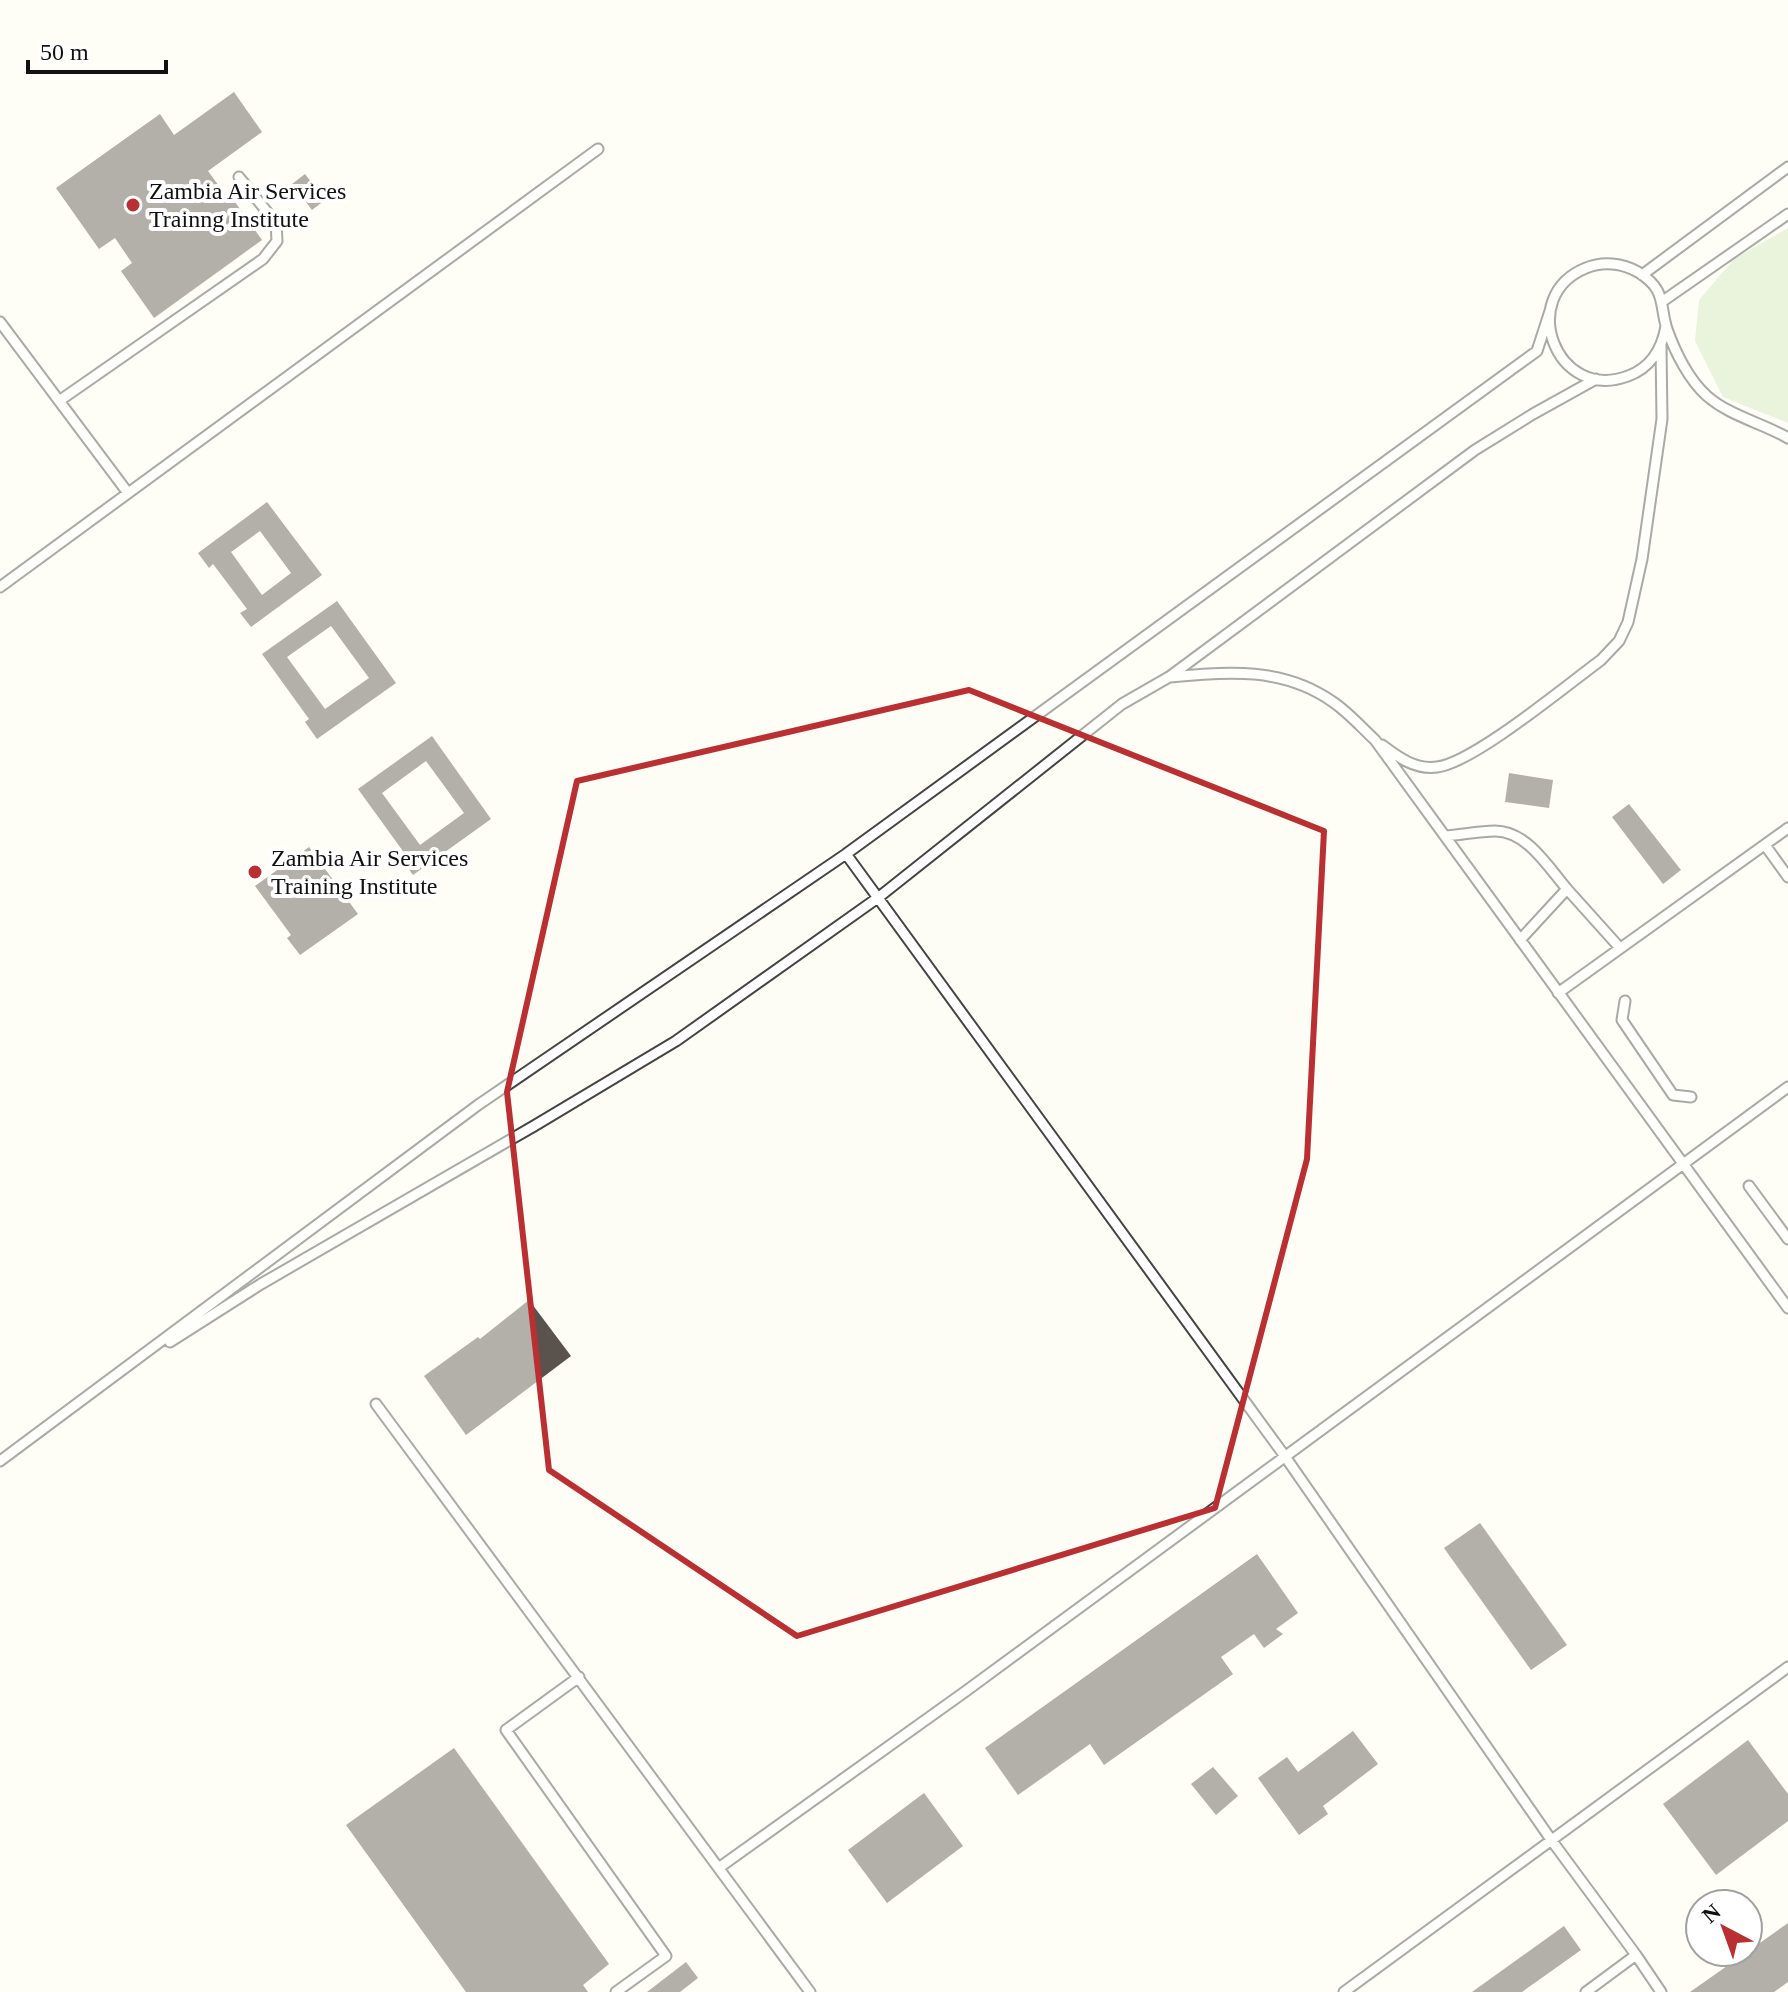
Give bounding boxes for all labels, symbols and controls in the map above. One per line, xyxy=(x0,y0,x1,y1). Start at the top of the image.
scale bar xyxy=(28,24,166,74)
text: 50 m xyxy=(40,39,89,65)
place label: Zambia Air Services Trainng Institute xyxy=(149,178,346,232)
marker: Zambia Air Services Trainng Institute xyxy=(124,196,142,214)
place label: Zambia Air Services Training Institute xyxy=(271,845,468,899)
marker: Zambia Air Services Training Institute xyxy=(246,863,264,881)
north arrow xyxy=(1684,1888,1764,1968)
text: N xyxy=(1697,1899,1725,1928)

